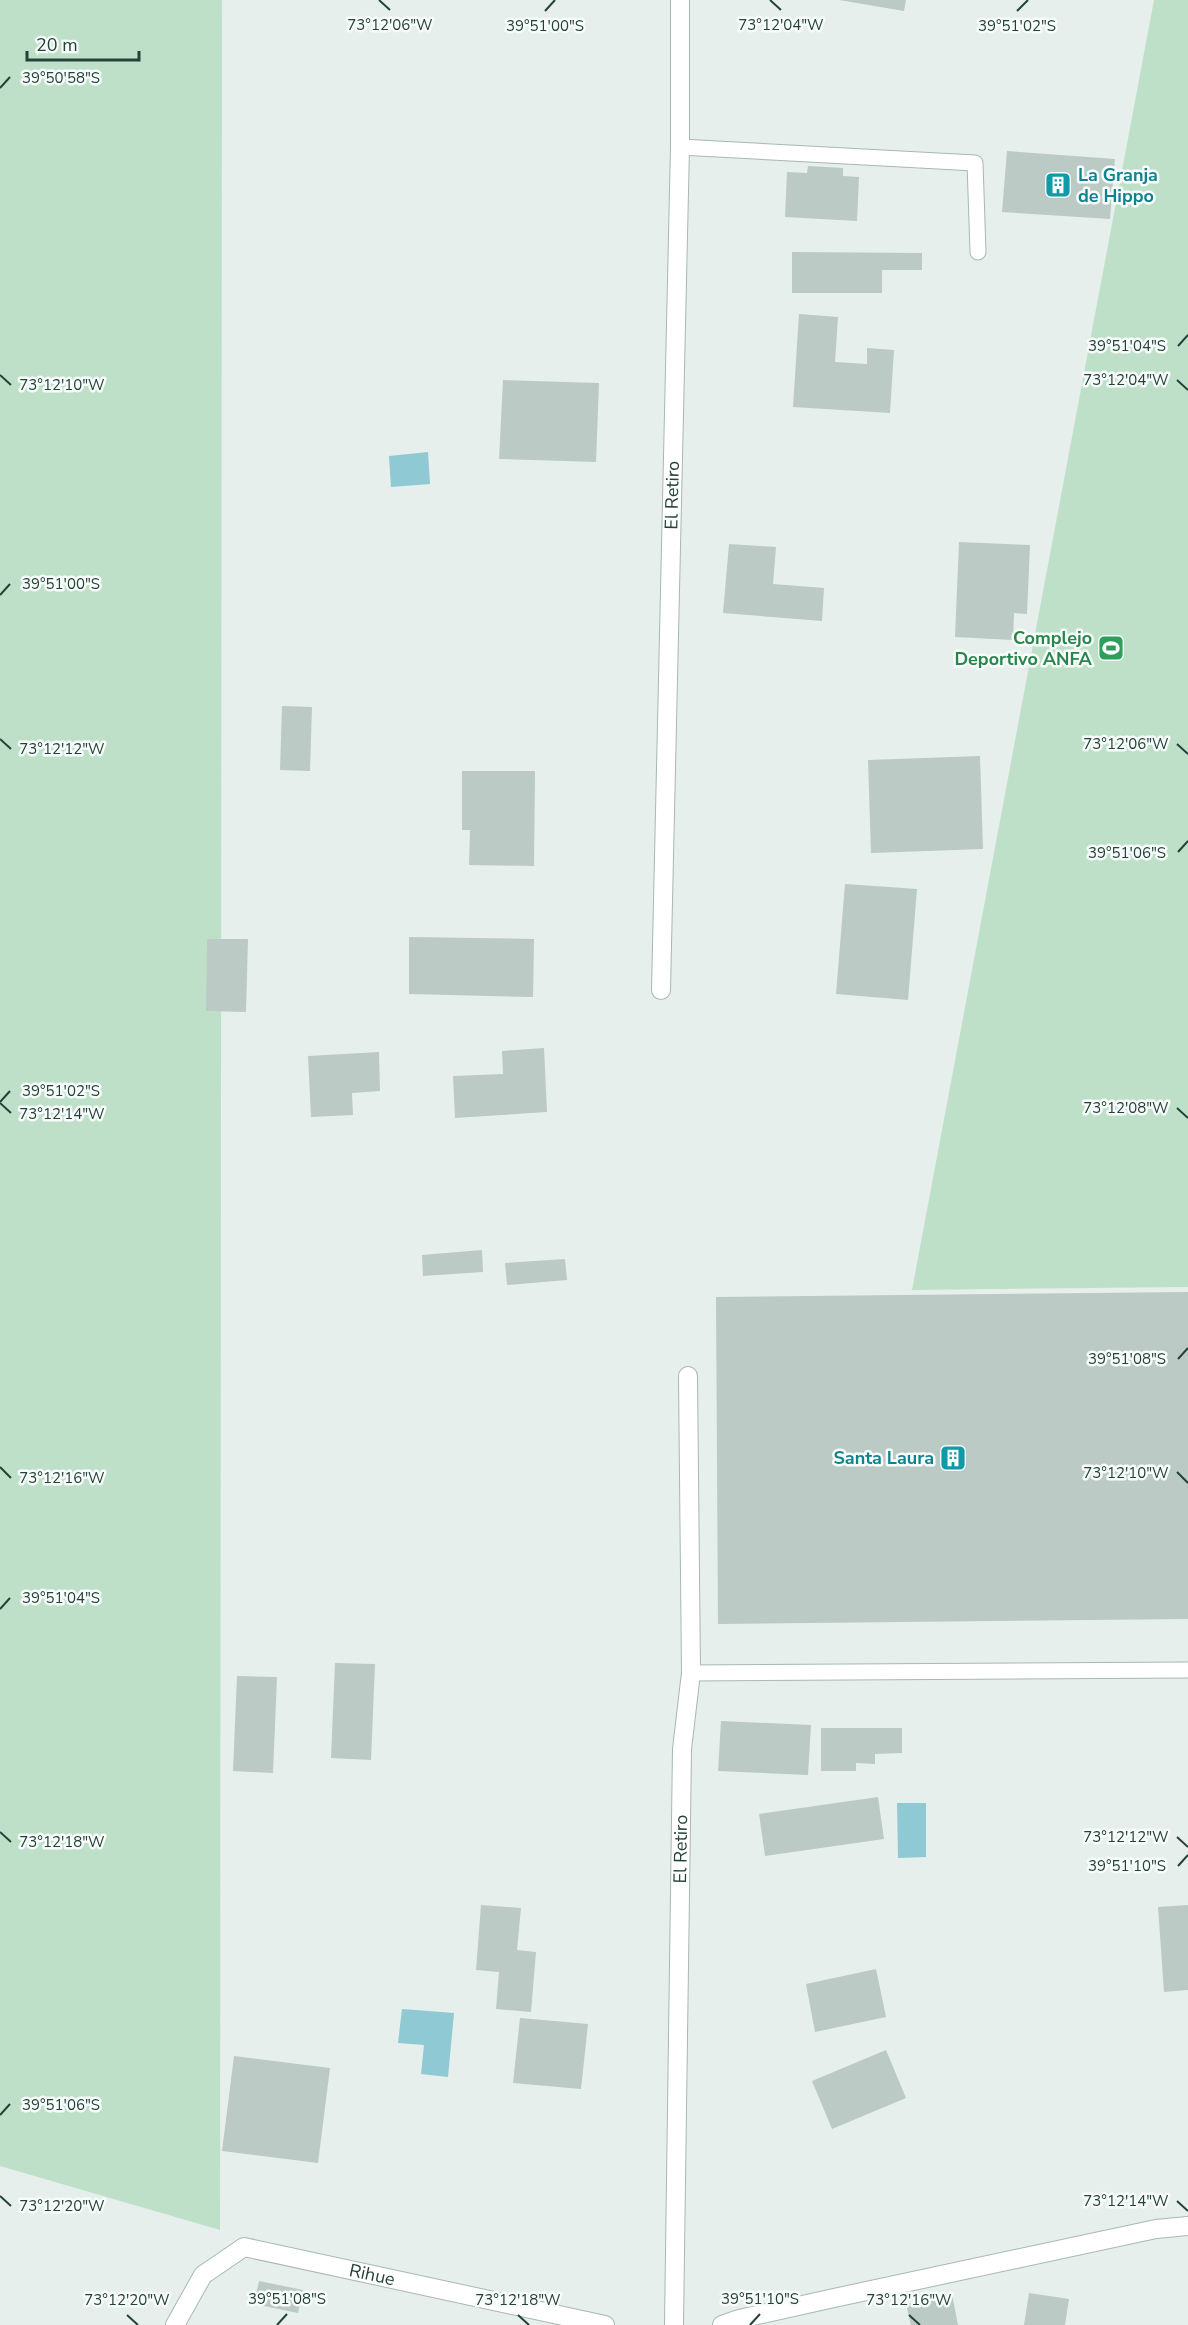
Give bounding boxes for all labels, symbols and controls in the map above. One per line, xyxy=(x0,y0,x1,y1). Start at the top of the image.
text: 73°12'06"W xyxy=(347,15,433,35)
text: 73°12'04"W xyxy=(738,15,824,35)
text: 39°51'00"S xyxy=(506,16,584,36)
text: 39°51'02"S xyxy=(978,16,1056,36)
scale bar xyxy=(27,24,140,62)
text: 20 m xyxy=(36,33,78,57)
text: 39°50'58"S xyxy=(22,68,100,88)
place label: La Granja de Hippo xyxy=(1078,163,1158,208)
building icon: La Granja de Hippo xyxy=(1043,170,1073,200)
text: 39°51'04"S xyxy=(1088,336,1166,356)
text: 73°12'04"W xyxy=(1083,370,1169,390)
text: 73°12'10"W xyxy=(19,375,105,395)
street label: El Retiro xyxy=(659,460,685,530)
text: 39°51'00"S xyxy=(22,574,100,594)
place label: Complejo Deportivo ANFA xyxy=(954,626,1093,671)
sports icon: Complejo Deportivo ANFA xyxy=(1096,633,1126,663)
text: 73°12'06"W xyxy=(1083,734,1169,754)
text: 73°12'12"W xyxy=(19,739,105,759)
text: 39°51'06"S xyxy=(1088,843,1166,863)
text: 39°51'02"S xyxy=(22,1081,100,1101)
text: 73°12'08"W xyxy=(1083,1098,1169,1118)
text: 73°12'14"W xyxy=(19,1104,105,1124)
text: 39°51'08"S xyxy=(1088,1349,1166,1369)
building icon: Santa Laura xyxy=(938,1443,968,1473)
place label: Santa Laura xyxy=(833,1446,934,1470)
text: 73°12'10"W xyxy=(1083,1463,1169,1483)
text: 73°12'16"W xyxy=(19,1468,105,1488)
text: 39°51'04"S xyxy=(22,1588,100,1608)
street label: El Retiro xyxy=(668,1815,693,1884)
text: 73°12'12"W xyxy=(1083,1827,1169,1847)
text: 73°12'18"W xyxy=(19,1832,105,1852)
text: 39°51'10"S xyxy=(1088,1856,1166,1876)
text: 39°51'06"S xyxy=(22,2095,100,2115)
text: 73°12'14"W xyxy=(1083,2191,1169,2211)
text: 73°12'20"W xyxy=(19,2196,105,2216)
street label: Rihue xyxy=(347,2258,397,2291)
text: 39°51'08"S xyxy=(248,2289,326,2309)
text: 39°51'10"S xyxy=(721,2289,799,2309)
text: 73°12'20"W xyxy=(84,2290,170,2310)
text: 73°12'18"W xyxy=(475,2290,561,2310)
text: 73°12'16"W xyxy=(866,2290,952,2310)

